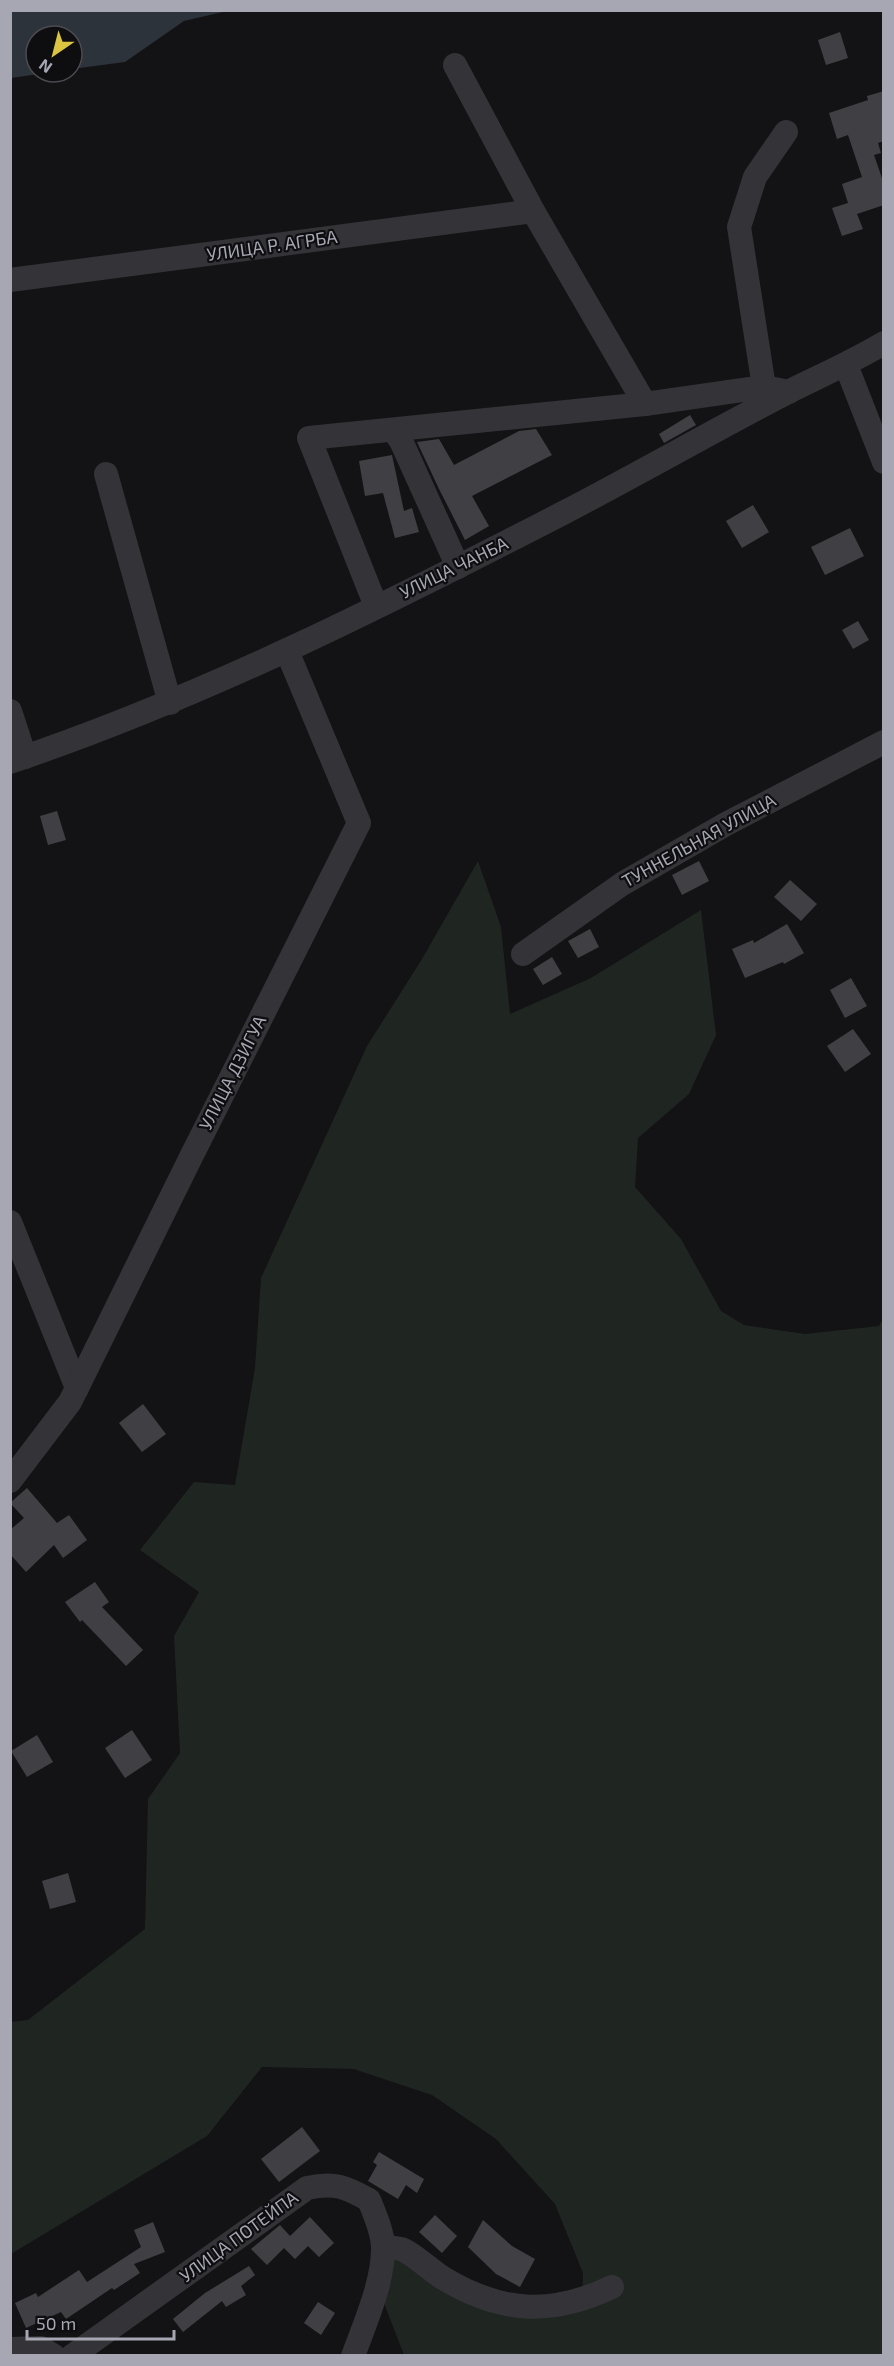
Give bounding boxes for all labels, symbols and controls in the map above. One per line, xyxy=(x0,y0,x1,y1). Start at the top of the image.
north arrow xyxy=(24,24,84,84)
text: N xyxy=(35,56,55,78)
street label: УЛИЦА Р. АГРБА xyxy=(205,225,339,265)
street label: УЛИЦА ЧАНБА xyxy=(396,531,512,603)
street label: ТУННЕЛЬНАЯ УЛИЦА xyxy=(618,788,780,892)
street label: УЛИЦА ДЗИГУА xyxy=(194,1011,271,1134)
street label: УЛИЦА ПОТЕЙПА xyxy=(175,2185,303,2287)
scale bar xyxy=(27,2303,174,2341)
text: 50 m xyxy=(36,2312,76,2334)

